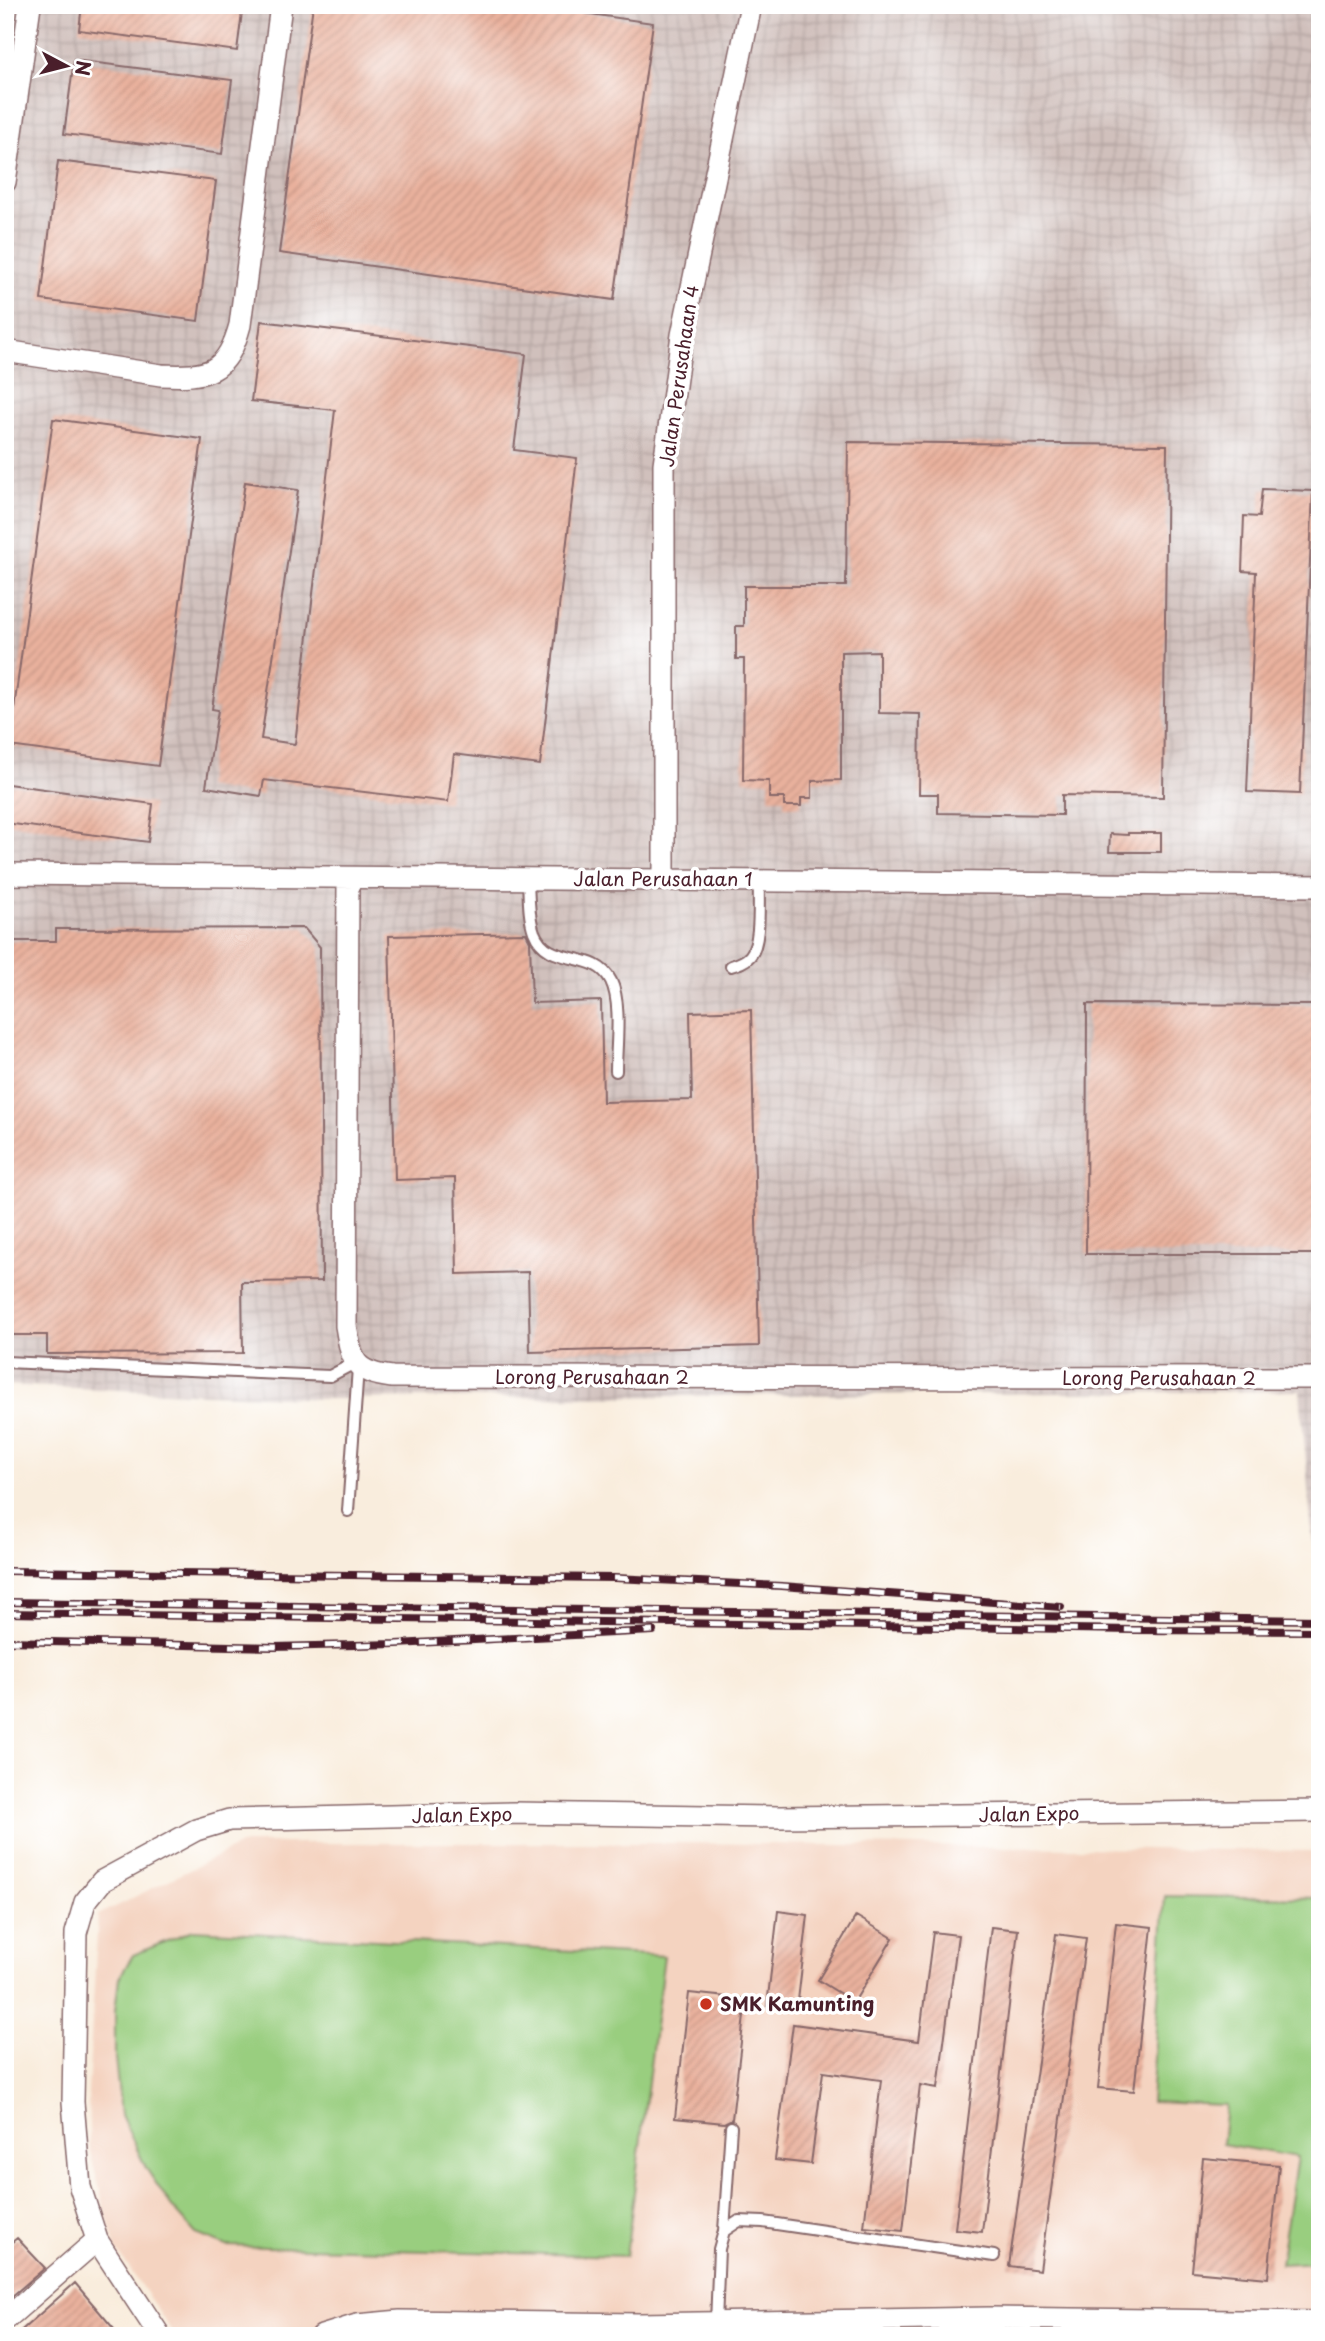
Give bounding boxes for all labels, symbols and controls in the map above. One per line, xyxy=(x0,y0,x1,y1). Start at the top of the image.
north arrow xyxy=(32,32,102,102)
text: N xyxy=(69,59,99,77)
street label: Jalan Perusahaan 4 xyxy=(651,283,705,469)
street label: Jalan Perusahaan 1 xyxy=(573,864,753,892)
street label: Lorong Perusahaan 2 xyxy=(495,1362,689,1390)
street label: Lorong Perusahaan 2 xyxy=(1062,1363,1256,1391)
street label: Jalan Expo xyxy=(978,1798,1080,1828)
street label: Jalan Expo xyxy=(411,1799,513,1829)
place label: SMK Kamunting xyxy=(720,1989,874,2017)
marker: SMK Kamunting xyxy=(698,1996,714,2012)

